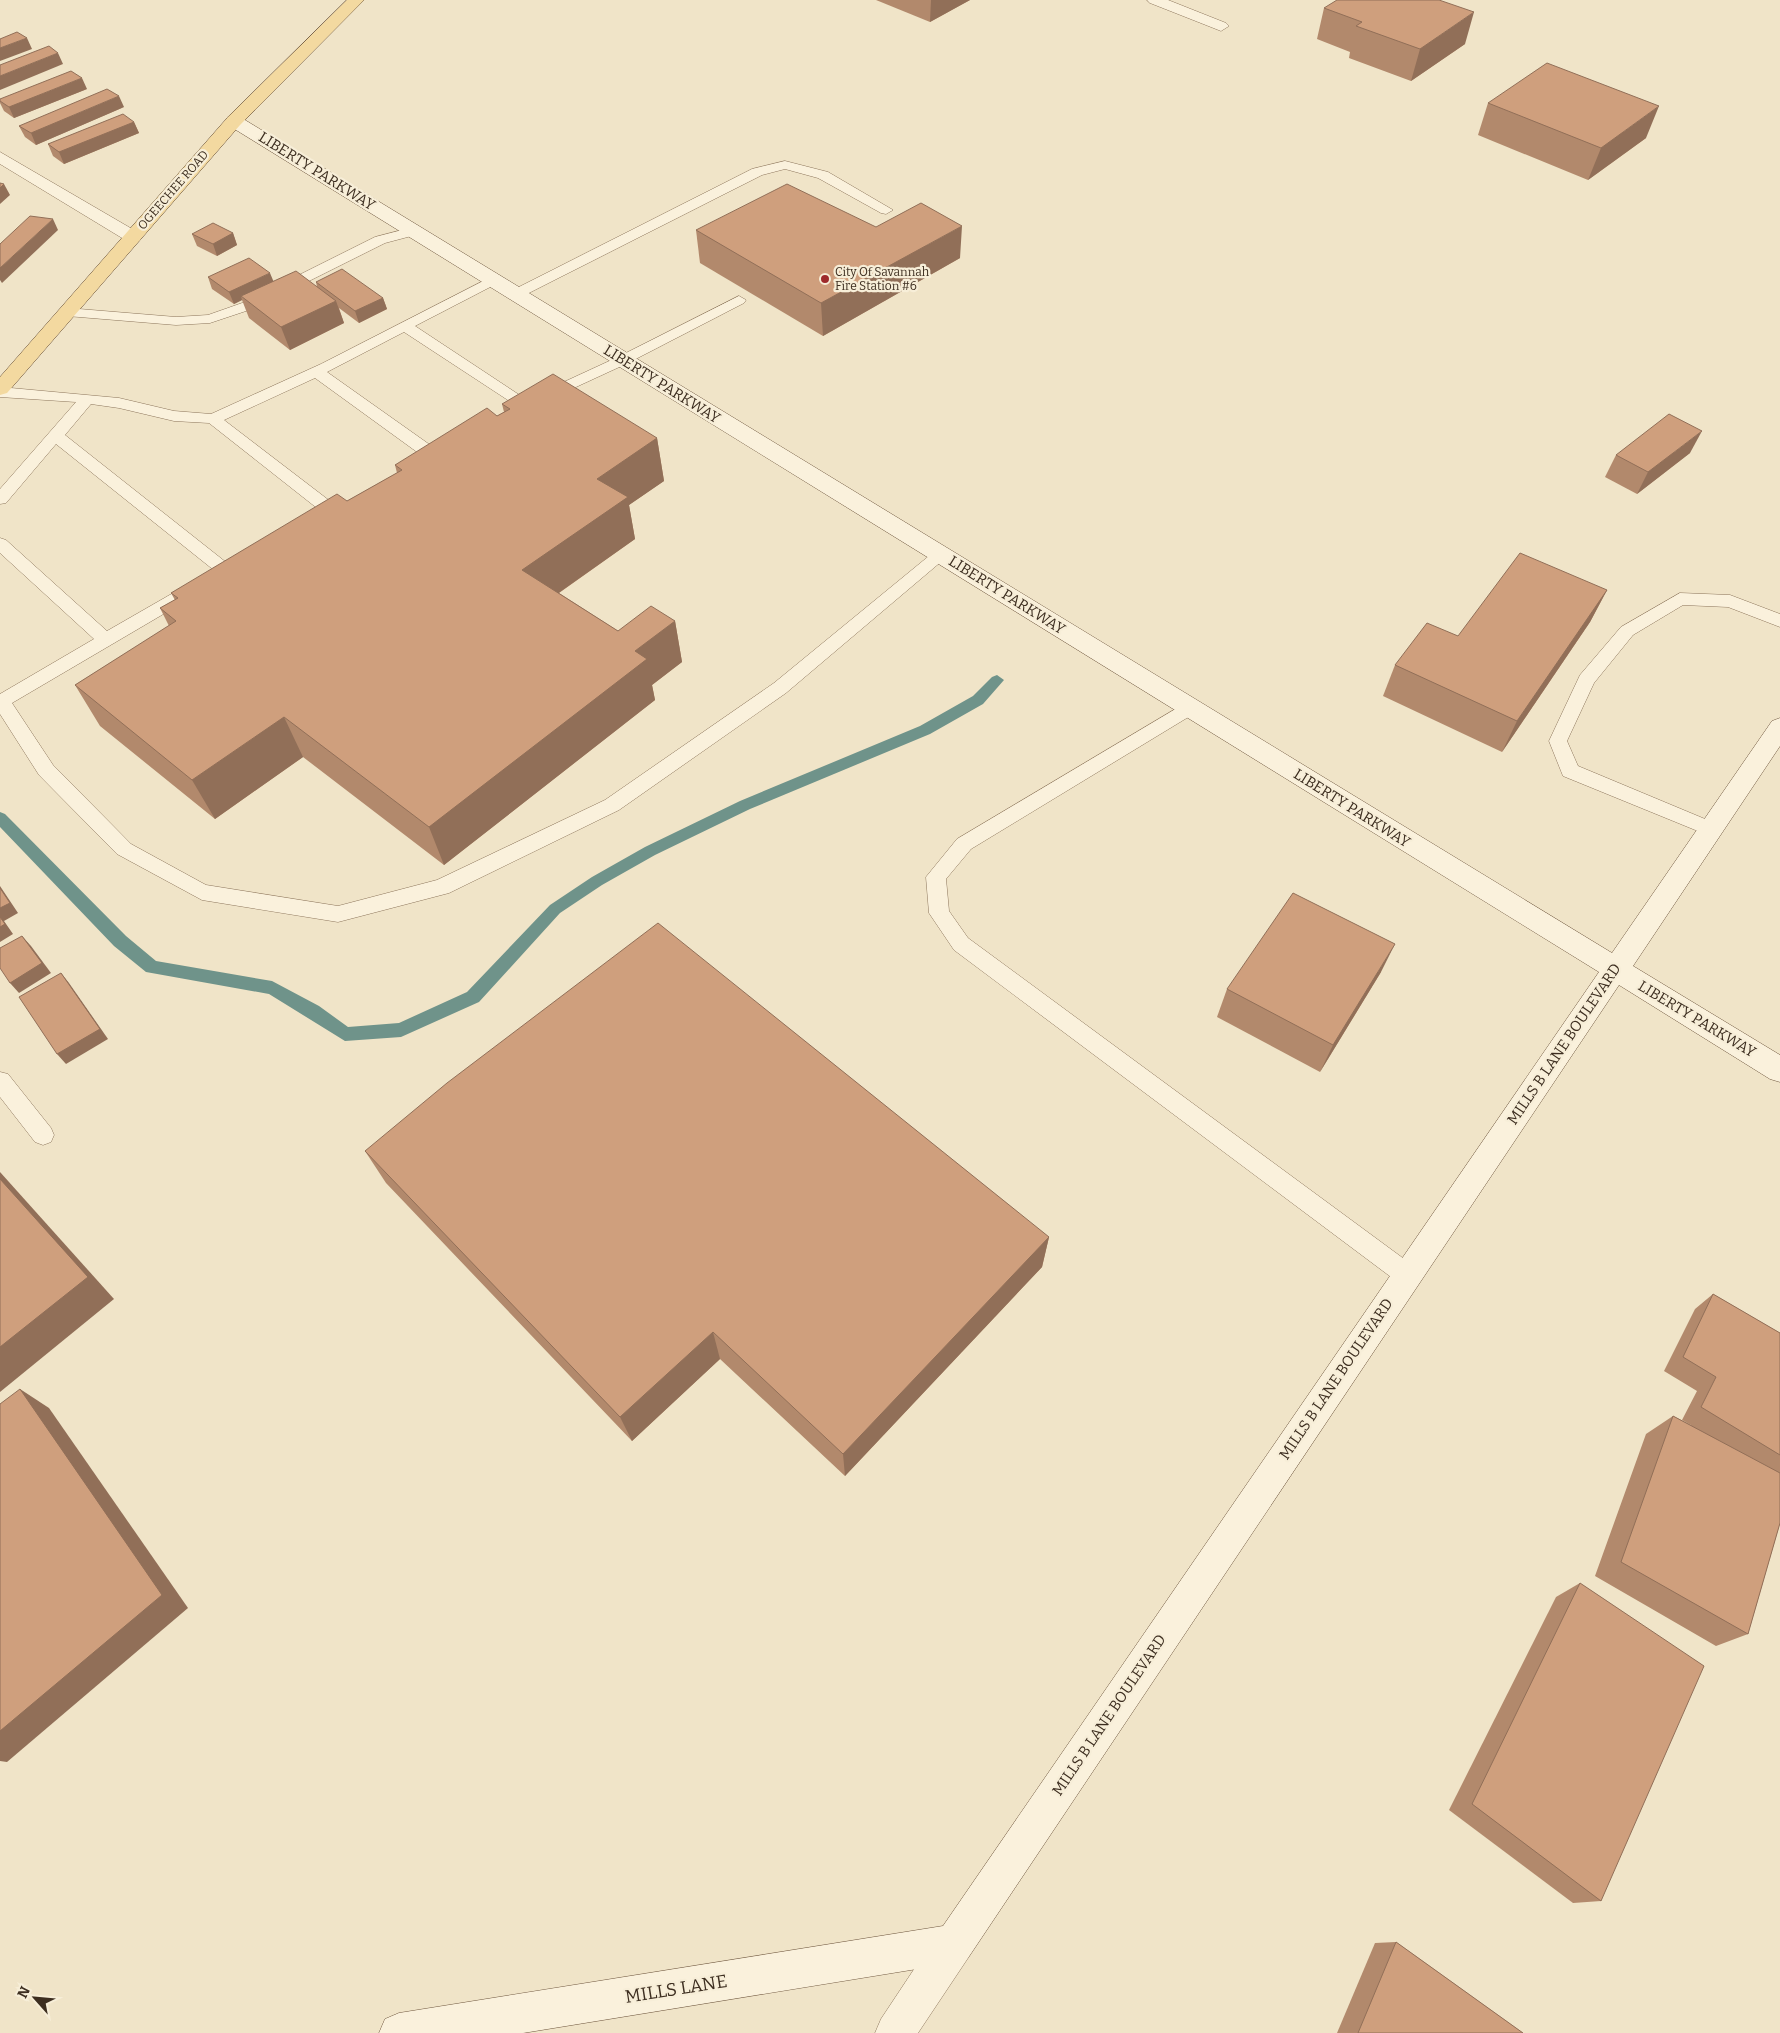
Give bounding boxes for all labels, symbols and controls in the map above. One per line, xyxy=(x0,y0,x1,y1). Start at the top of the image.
street label: LIBERTY PARKWAY xyxy=(255,128,379,214)
street label: OGEECHEE ROAD xyxy=(135,148,211,232)
place label: City Of Savannah Fire Station #6 xyxy=(835,265,930,293)
marker: City Of Savannah Fire Station #6 xyxy=(819,273,831,285)
street label: LIBERTY PARKWAY xyxy=(600,341,724,427)
street label: LIBERTY PARKWAY xyxy=(945,552,1069,638)
street label: LIBERTY PARKWAY xyxy=(1290,765,1414,851)
street label: MILLS B LANE BOULEVARD xyxy=(1503,960,1625,1128)
street label: LIBERTY PARKWAY xyxy=(1635,977,1759,1061)
street label: MILLS B LANE BOULEVARD xyxy=(1275,1295,1397,1463)
street label: MILLS B LANE BOULEVARD xyxy=(1048,1631,1170,1799)
street label: MILLS LANE xyxy=(623,1970,729,2008)
north arrow xyxy=(10,1973,60,2023)
text: N xyxy=(14,1983,34,2001)

